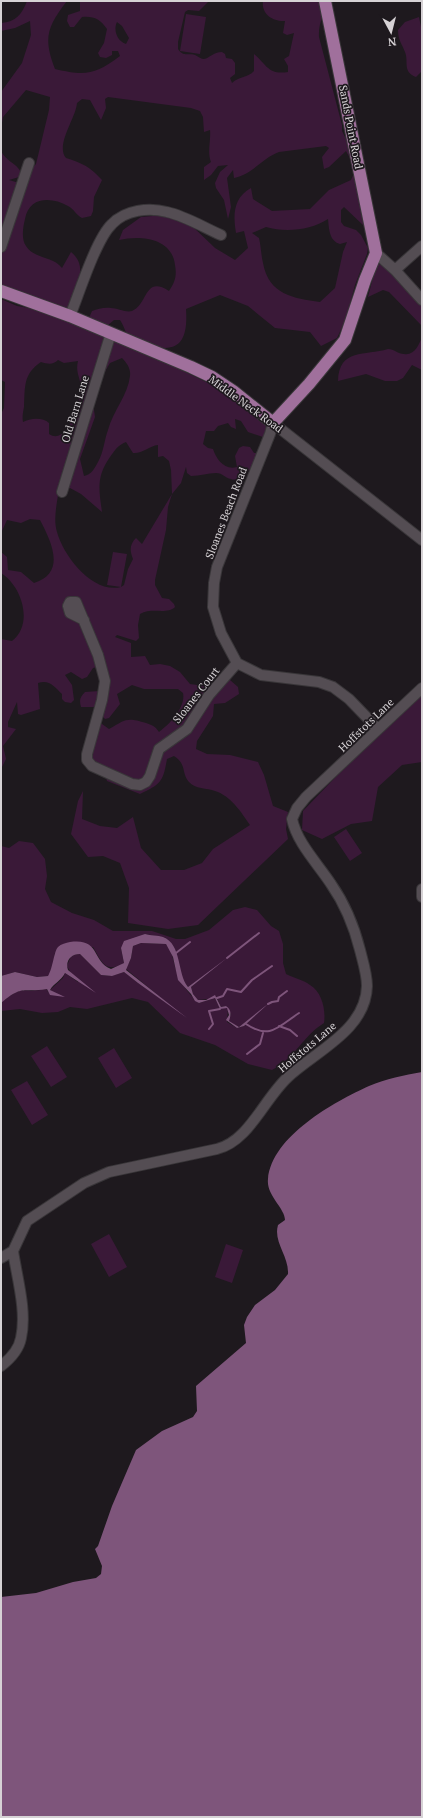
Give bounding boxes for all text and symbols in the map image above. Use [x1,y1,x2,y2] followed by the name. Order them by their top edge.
[371,12,411,52] north arrow
[387,34,397,49] text: N
[336,84,366,170] street label: Sands Point Road
[206,372,286,436] street label: Middle Neck Road
[58,373,92,444] street label: Old Barn Lane
[202,465,250,561] street label: Sloanes Beach Road
[170,664,222,726] street label: Sloanes Court
[335,695,397,755] street label: Hoffstots Lane
[275,1018,339,1075] street label: Hoffstots Lane

